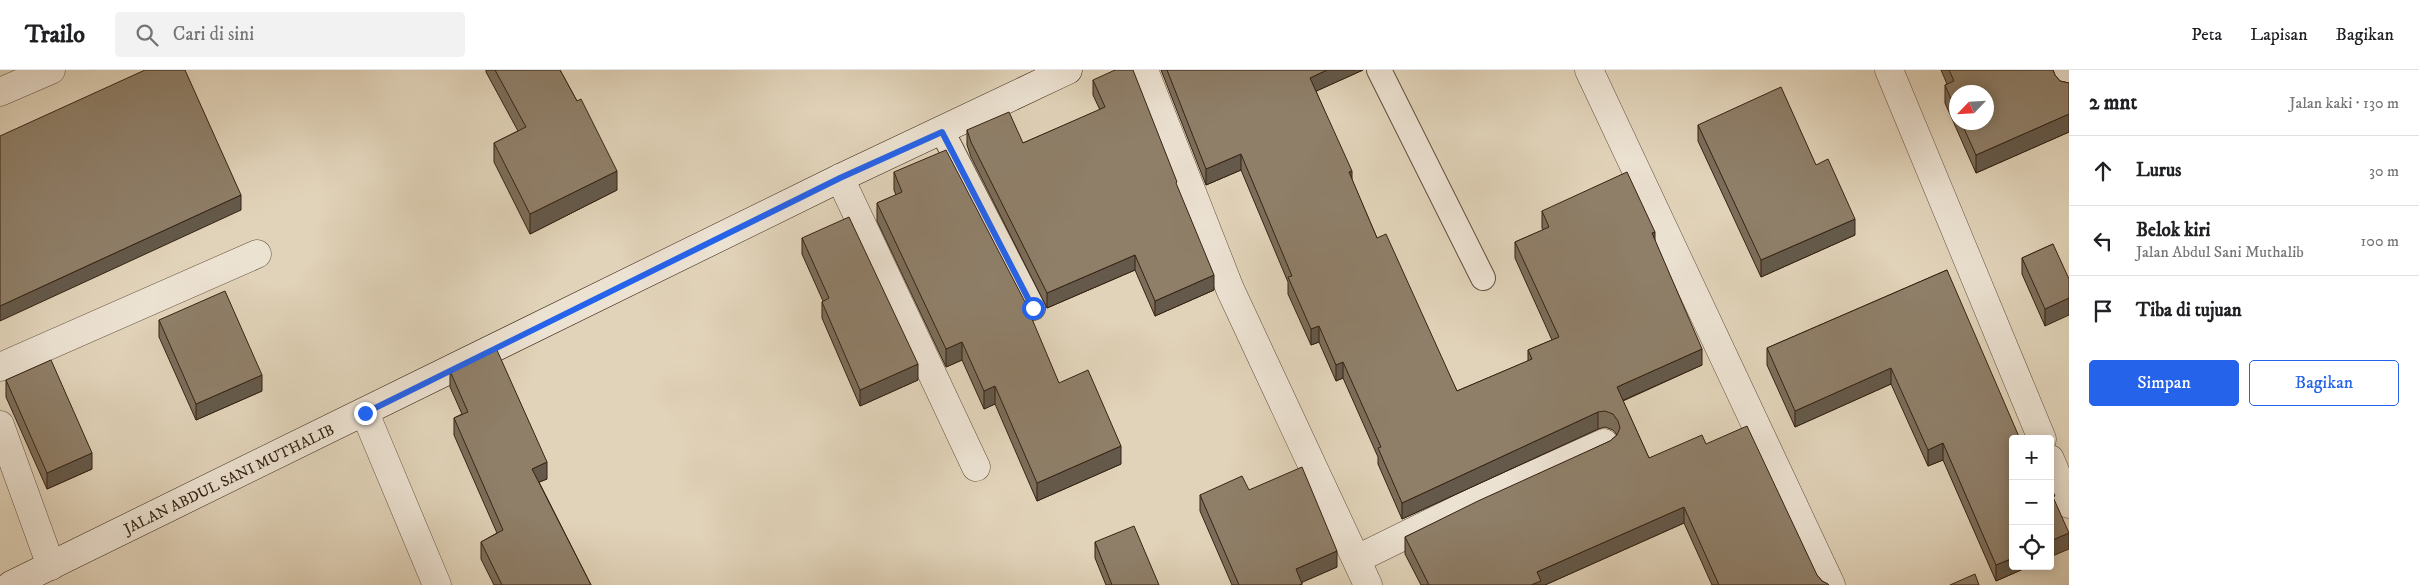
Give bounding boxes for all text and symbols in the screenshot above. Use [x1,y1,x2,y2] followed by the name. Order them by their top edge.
[115,12,465,57] search box
[25,20,85,50] text: Trailo
[133,21,161,49] icon: search
[173,23,254,46] text: Cari di sini
[2191,24,2222,46] text: Peta
[2250,24,2308,46] text: Lapisan
[2336,24,2394,46] text: Bagikan
[1949,85,1994,130] north arrow
[2089,90,2137,116] text: 2 mnt
[2289,93,2399,113] text: Jalan kaki · 130 m
[2089,157,2117,185] icon: ahead
[2136,159,2181,182] text: Lurus
[2369,161,2399,181] text: 30 m
[2136,219,2210,242] text: Belok kiri
[2089,227,2117,255] icon: left
[2361,231,2399,251] text: 100 m
[2136,242,2304,262] text: Jalan Abdul Sani Muthalib
[1022,297,1045,320] route start
[2089,297,2117,325] icon: arrive
[2136,299,2242,322] text: Tiba di tujuan
[2089,360,2239,406] button: Simpan
[2249,360,2399,406] button: Bagikan
[354,402,377,425] route end
[119,420,337,540] street label: JALAN ABDUL SANI MUTHALIB
[2009,435,2054,570] map controls
[2009,435,2054,480] button: +
[2009,480,2054,525] button: −
[2009,525,2054,570] button: locate

